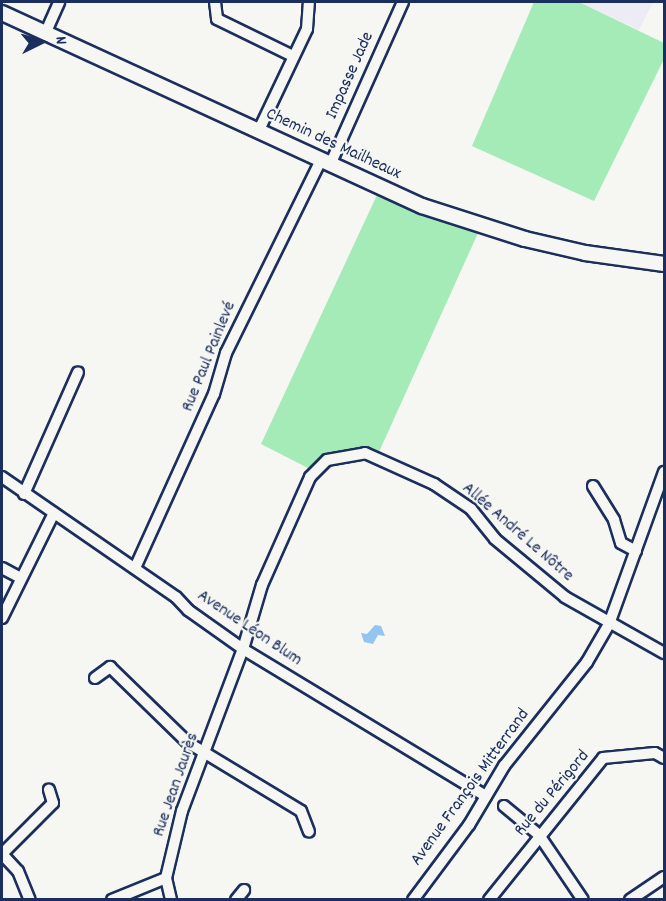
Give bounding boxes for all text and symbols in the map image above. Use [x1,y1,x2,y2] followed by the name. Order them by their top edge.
[12,12,72,72] north arrow
[322,29,380,123] street label: Impasse Jade
[49,35,72,45] text: N
[262,104,404,186] street label: Chemin des Mailheaux
[178,299,242,415] street label: Rue Paul Painlevé
[457,479,577,587] street label: Allée André Le Nôtre
[192,586,306,672] street label: Avenue Léon Blum
[407,705,535,871] street label: Avenue François Mitterrand
[149,730,205,840] street label: Rue Jean Jaurès
[511,747,595,841] street label: Rue du Périgord

